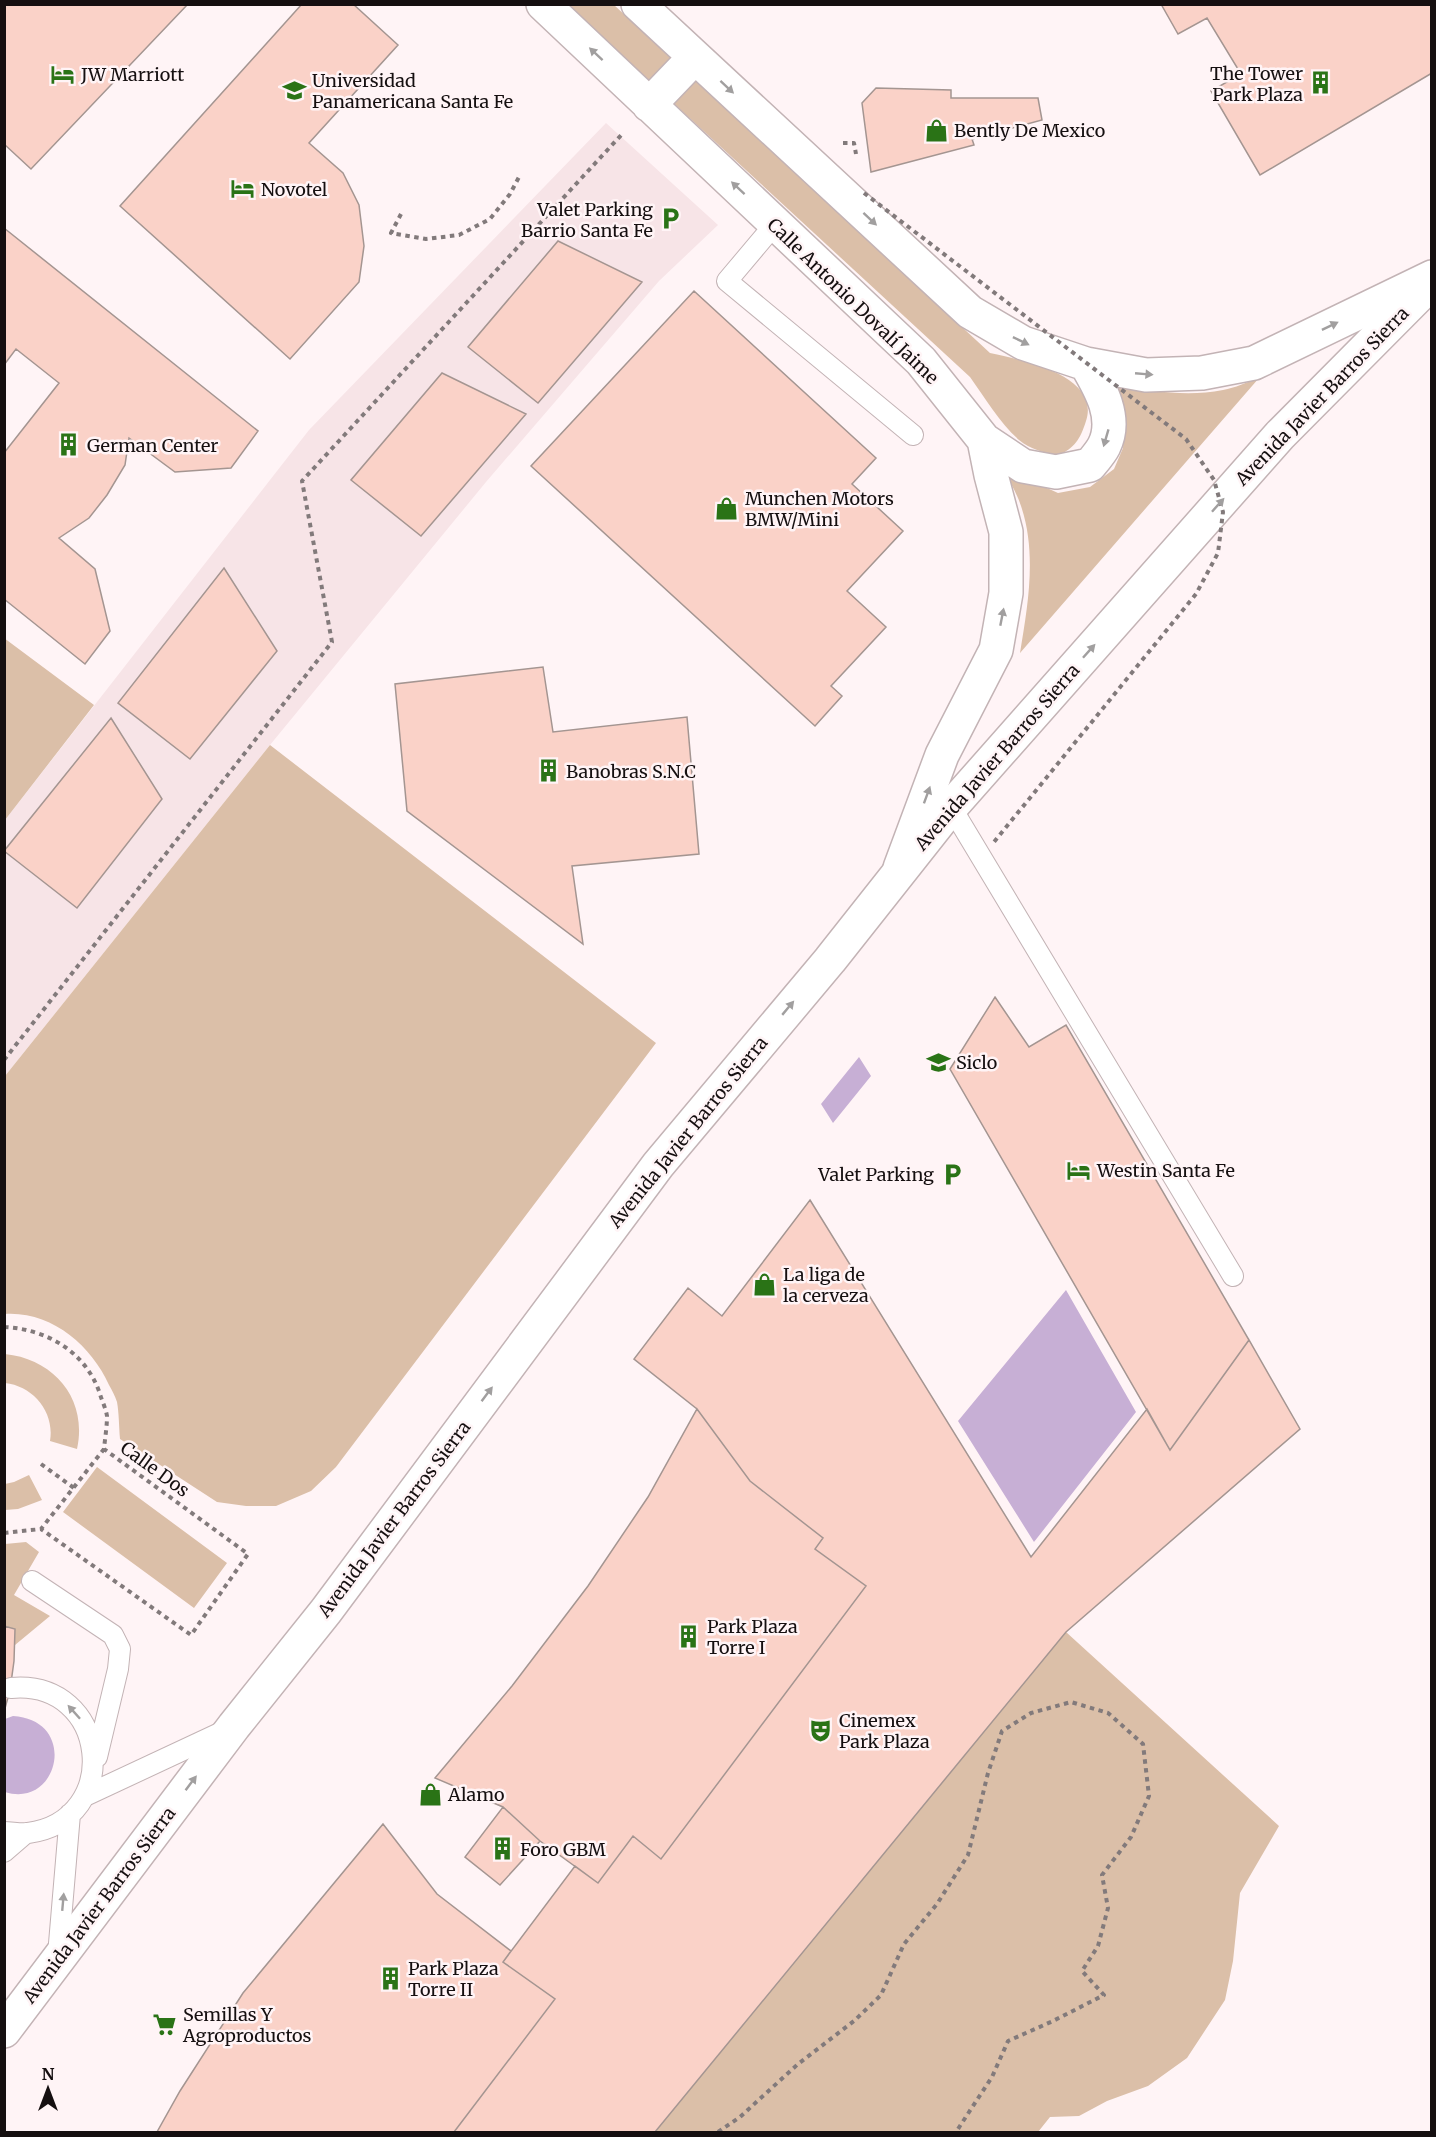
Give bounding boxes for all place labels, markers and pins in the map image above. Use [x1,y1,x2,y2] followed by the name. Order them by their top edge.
[50,61,76,87] hotel icon: JW Marriott
[1210,62,1303,106] place label: The Tower Park Plaza
[80,63,184,86] place label: JW Marriott
[312,69,513,113] place label: Universidad Panamericana Santa Fe
[1308,70,1334,96] building icon: The Tower Park Plaza
[281,77,307,103] school or university icon: Universidad Panamericana Santa Fe
[923,117,949,143] shop icon: Bently De Mexico
[954,119,1105,142] place label: Bently De Mexico
[230,176,256,202] hotel icon: Novotel
[261,178,328,201] place label: Novotel
[521,198,653,242] place label: Valet Parking Barrio Santa Fe
[658,206,684,232] parking icon: Valet Parking Barrio Santa Fe
[56,432,82,458] building icon: German Center
[87,434,218,457] place label: German Center
[745,487,894,531] place label: Munchen Motors BMW/Mini
[714,495,740,521] shop icon: Munchen Motors BMW/Mini
[535,758,561,784] building icon: Banobras S.N.C
[566,760,696,783] place label: Banobras S.N.C
[925,1049,951,1075] school or university icon: Siclo
[956,1051,997,1074] place label: Siclo
[1066,1157,1092,1183] hotel icon: Westin Santa Fe
[1096,1159,1235,1182] place label: Westin Santa Fe
[939,1161,965,1187] parking icon: Valet Parking
[817,1163,934,1186] place label: Valet Parking
[783,1263,869,1307] place label: La liga de la cerveza
[752,1271,778,1297] shop icon: La liga de la cerveza
[707,1615,798,1659] place label: Park Plaza Torre I
[676,1623,702,1649] building icon: Park Plaza Torre I
[839,1709,930,1753] place label: Cinemex Park Plaza
[808,1717,834,1743] theatre icon: Cinemex Park Plaza
[417,1781,443,1807] shop icon: Alamo
[447,1783,504,1806] place label: Alamo
[489,1836,515,1862] building icon: Foro GBM
[520,1838,606,1861] place label: Foro GBM
[408,1957,499,2001] place label: Park Plaza Torre II
[377,1965,403,1991] building icon: Park Plaza Torre II
[182,2003,312,2047] place label: Semillas Y Agroproductos
[152,2011,178,2037] supermarket icon: Semillas Y Agroproductos

